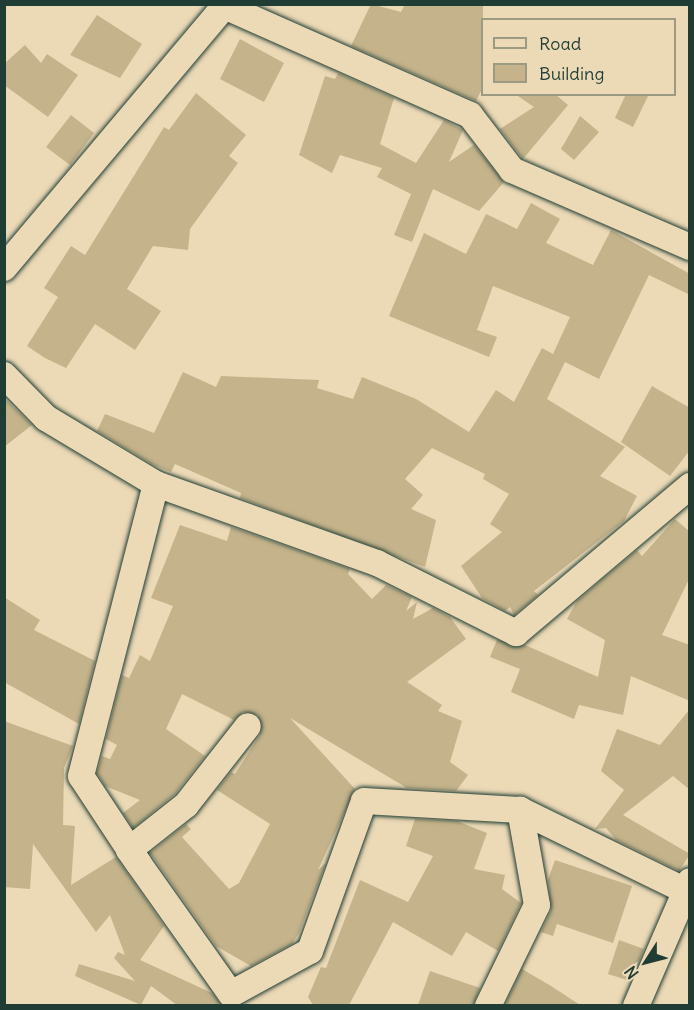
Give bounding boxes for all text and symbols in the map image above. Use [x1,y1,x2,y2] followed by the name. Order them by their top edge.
[481,18,676,96] legend
[539,32,581,55] text: Road
[539,62,604,85] text: Building
[616,932,676,992] north arrow
[620,962,643,983] text: N

